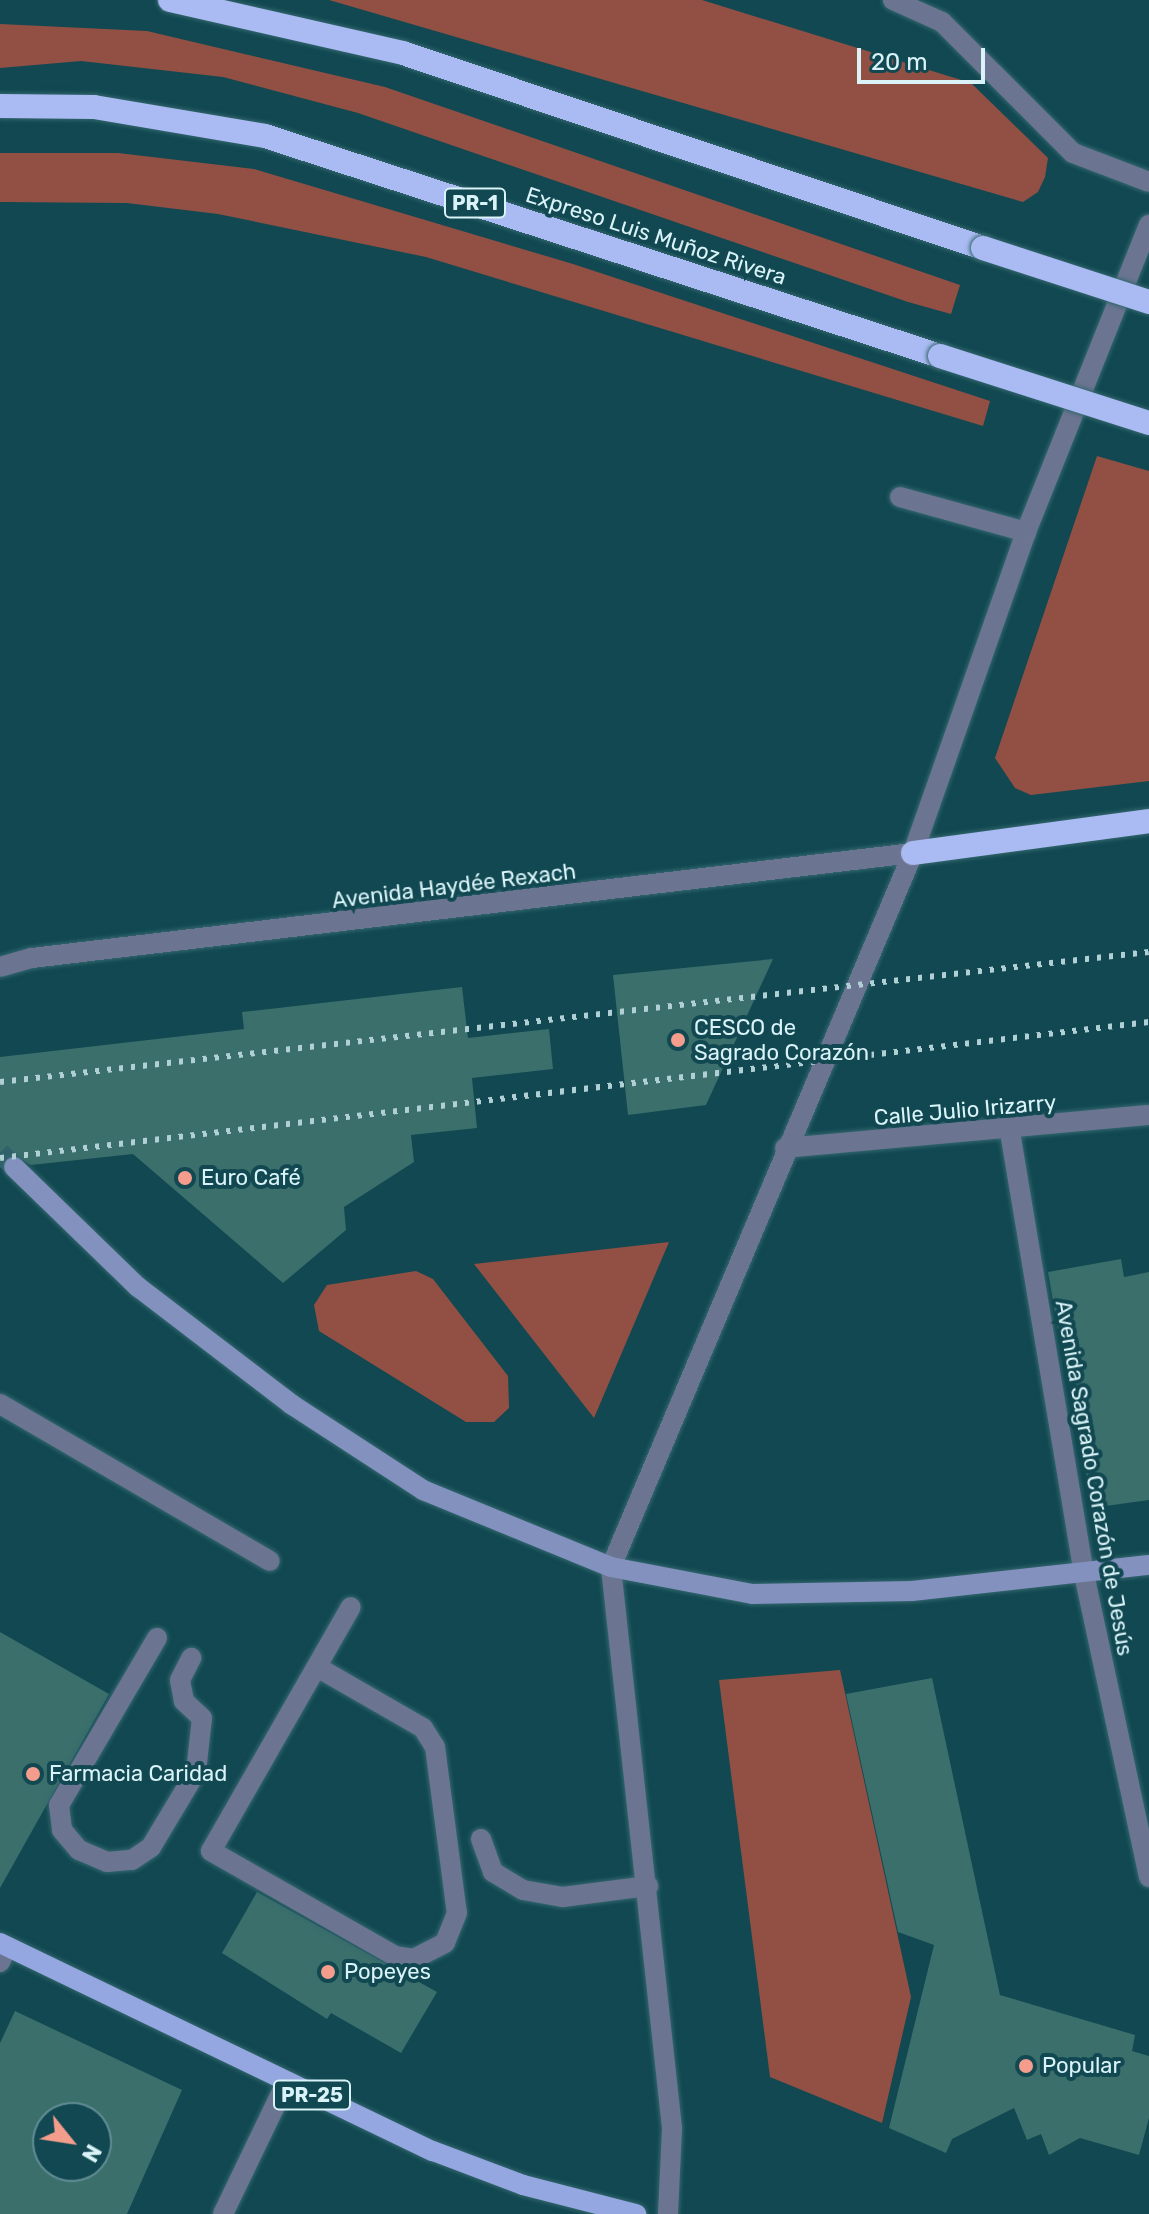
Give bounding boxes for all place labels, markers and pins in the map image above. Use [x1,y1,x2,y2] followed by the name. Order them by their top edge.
[694,1014,869,1066] place label: CESCO de Sagrado Corazón
[669,1031,687,1049] marker: CESCO de Sagrado Corazón
[201,1165,301,1191] place label: Euro Café
[176,1169,194,1187] marker: Euro Café
[49,1761,227,1787] place label: Farmacia Caridad
[24,1765,42,1783] marker: Farmacia Caridad
[344,1959,431,1985] place label: Popeyes
[319,1963,337,1981] marker: Popeyes
[1042,2053,1121,2079] place label: Popular
[1017,2057,1035,2075] marker: Popular

